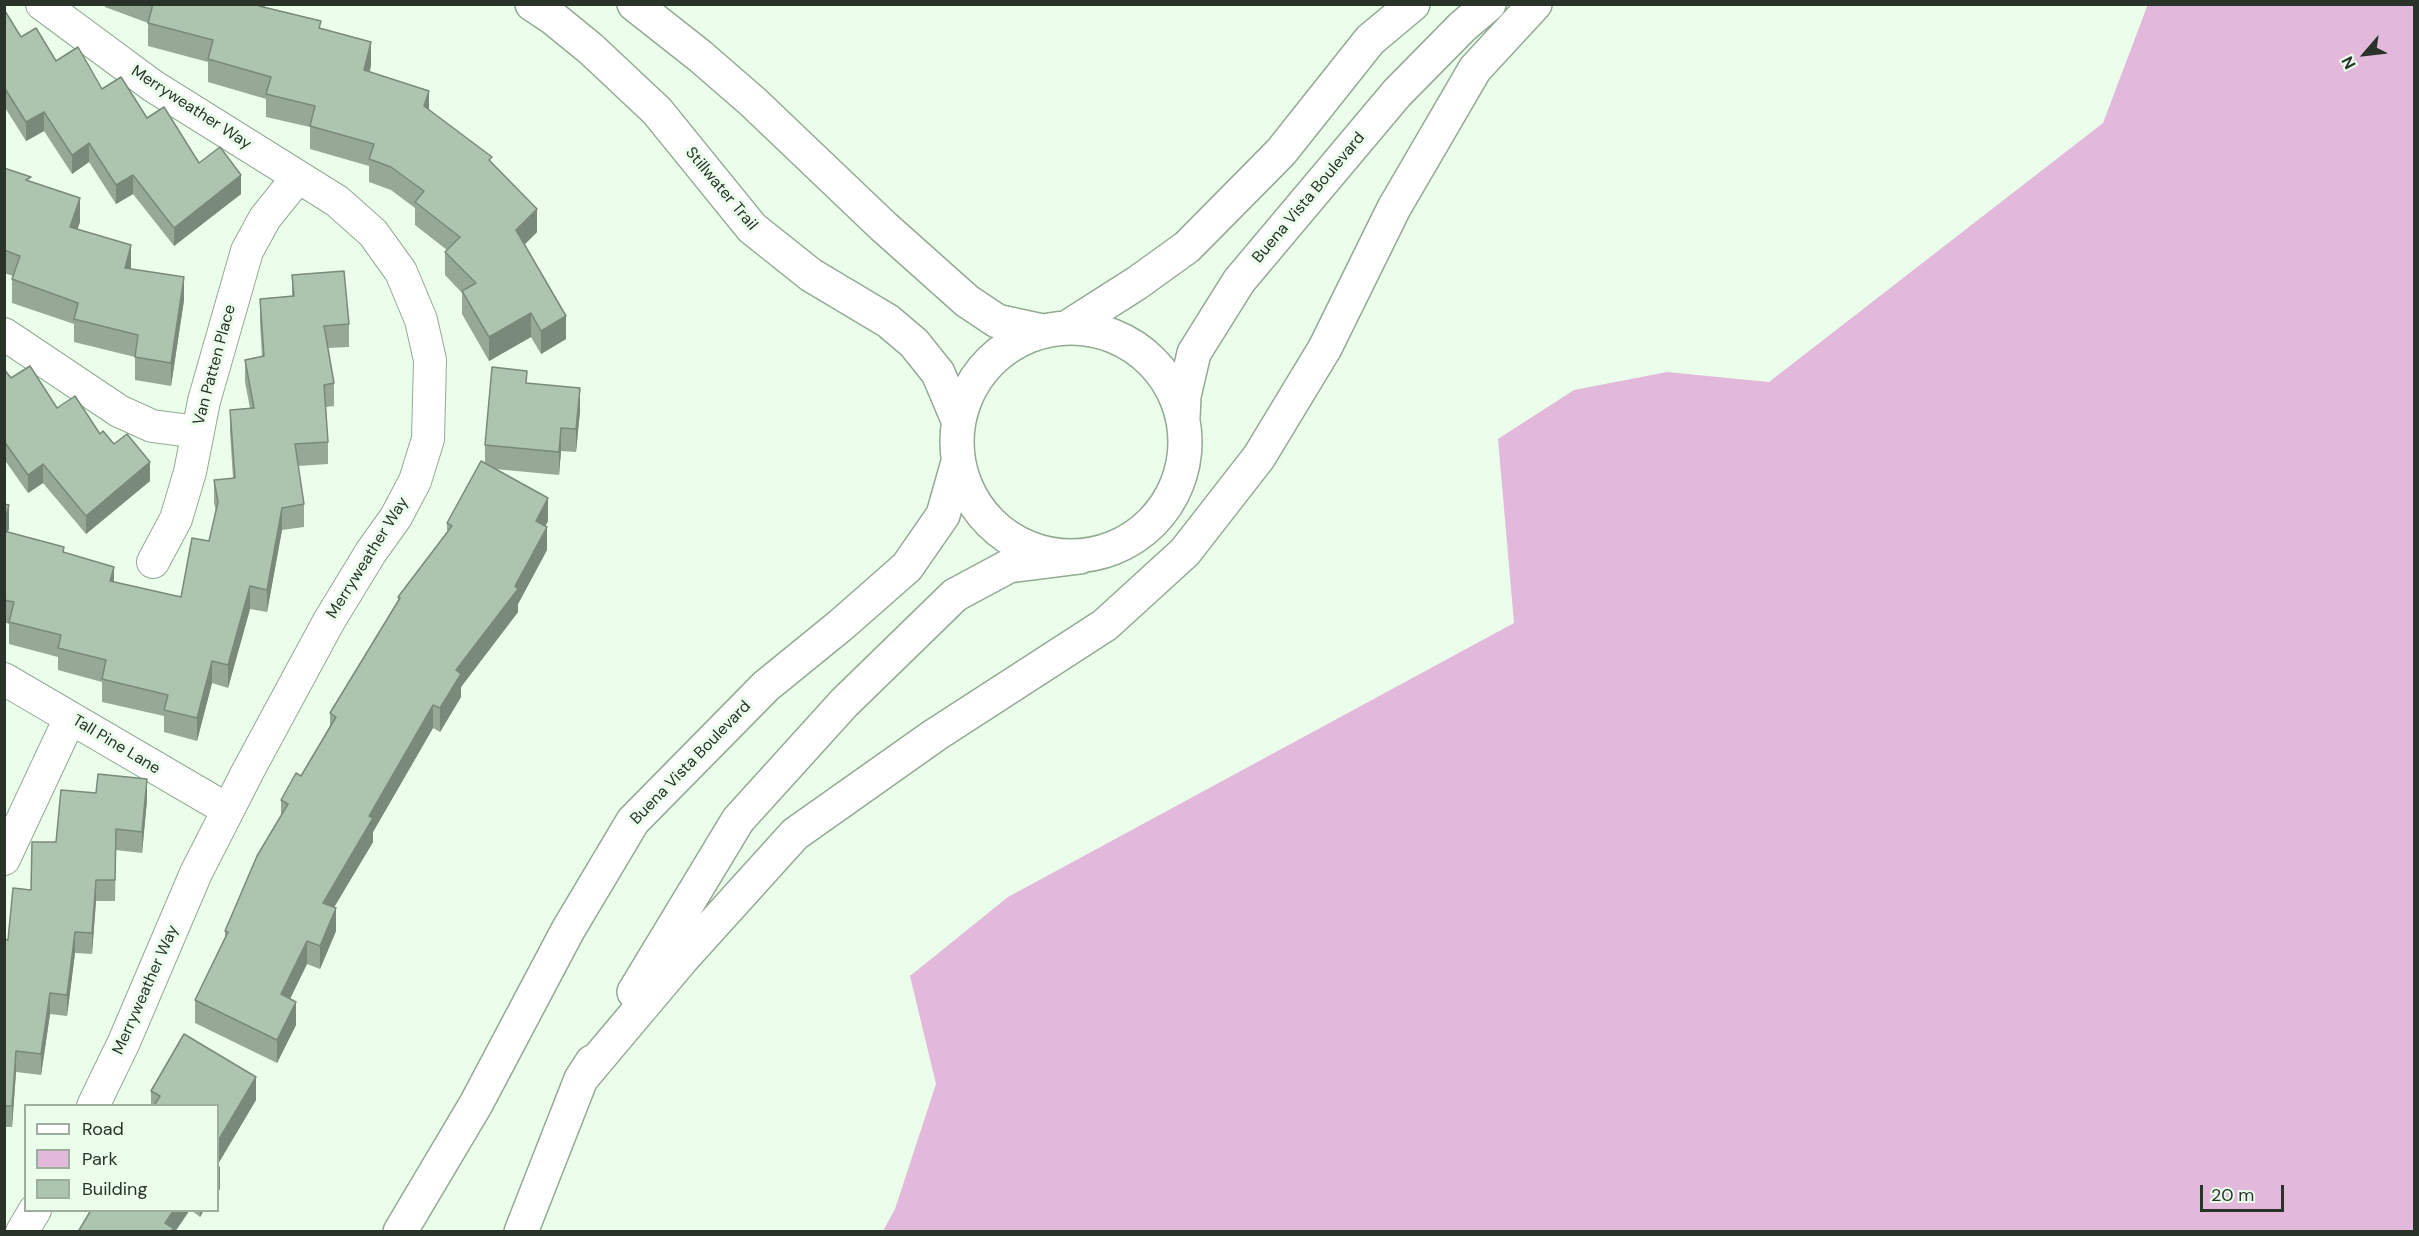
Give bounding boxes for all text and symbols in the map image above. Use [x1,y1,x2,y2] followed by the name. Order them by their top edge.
[2335,24,2395,84] north arrow
[2337,53,2361,73] text: N
[127,62,255,154] street label: Merryweather Way
[1249,129,1369,267] street label: Buena Vista Boulevard
[681,144,761,234] street label: Stillwater Trail
[190,303,240,427] street label: Van Patten Place
[323,494,413,622] street label: Merryweather Way
[627,697,755,829] street label: Buena Vista Boulevard
[69,711,163,779] street label: Tall Pine Lane
[109,922,183,1058] street label: Merryweather Way
[24,1104,219,1212] legend
[82,1117,124,1141] text: Road
[82,1147,118,1171] text: Park
[2203,1173,2287,1211] scale bar
[82,1177,147,1201] text: Building
[2211,1183,2254,1207] text: 20 m

